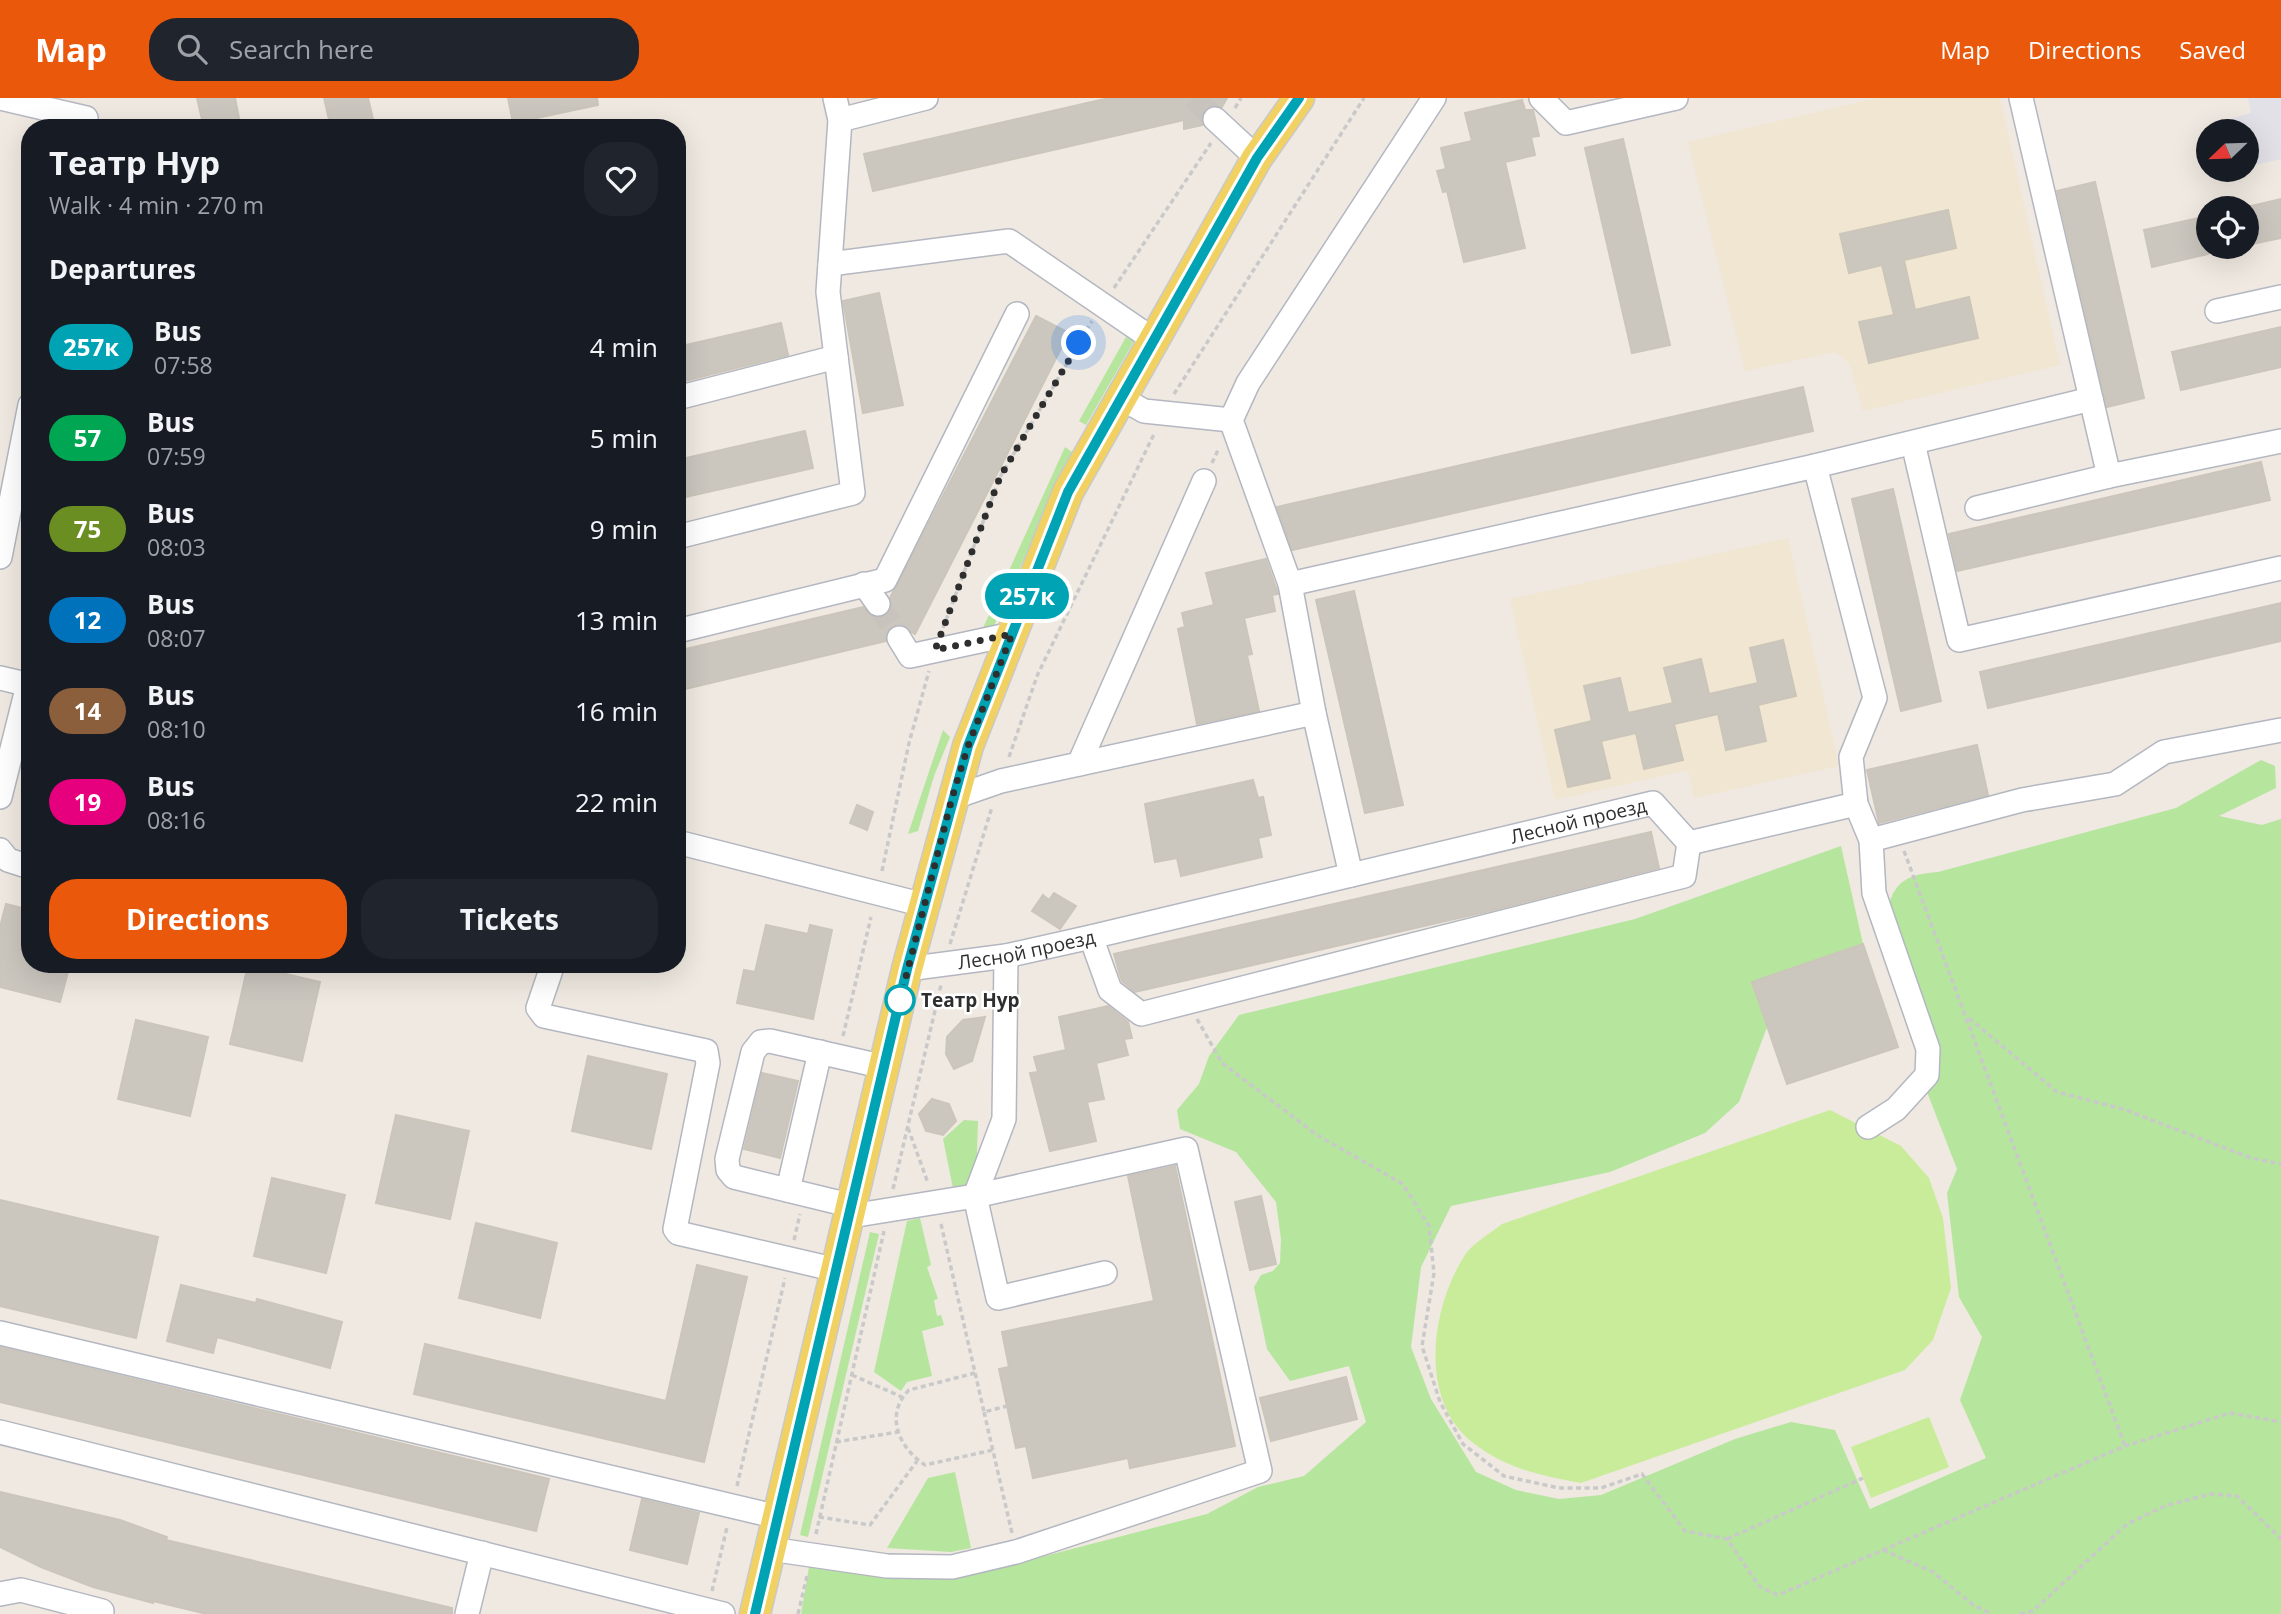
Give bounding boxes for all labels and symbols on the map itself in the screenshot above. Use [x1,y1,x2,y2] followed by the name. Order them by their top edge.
[2196,119,2259,182] north arrow
[1061,325,1096,360] your location
[978,573,1076,619] line badge: 257к
[1508,792,1649,850] street label: Лесной проезд
[956,923,1098,975] street label: Лесной проезд
[885,985,915,1015] marker: Театр Нур
[921,987,1020,1013] place label: Театр Нур

